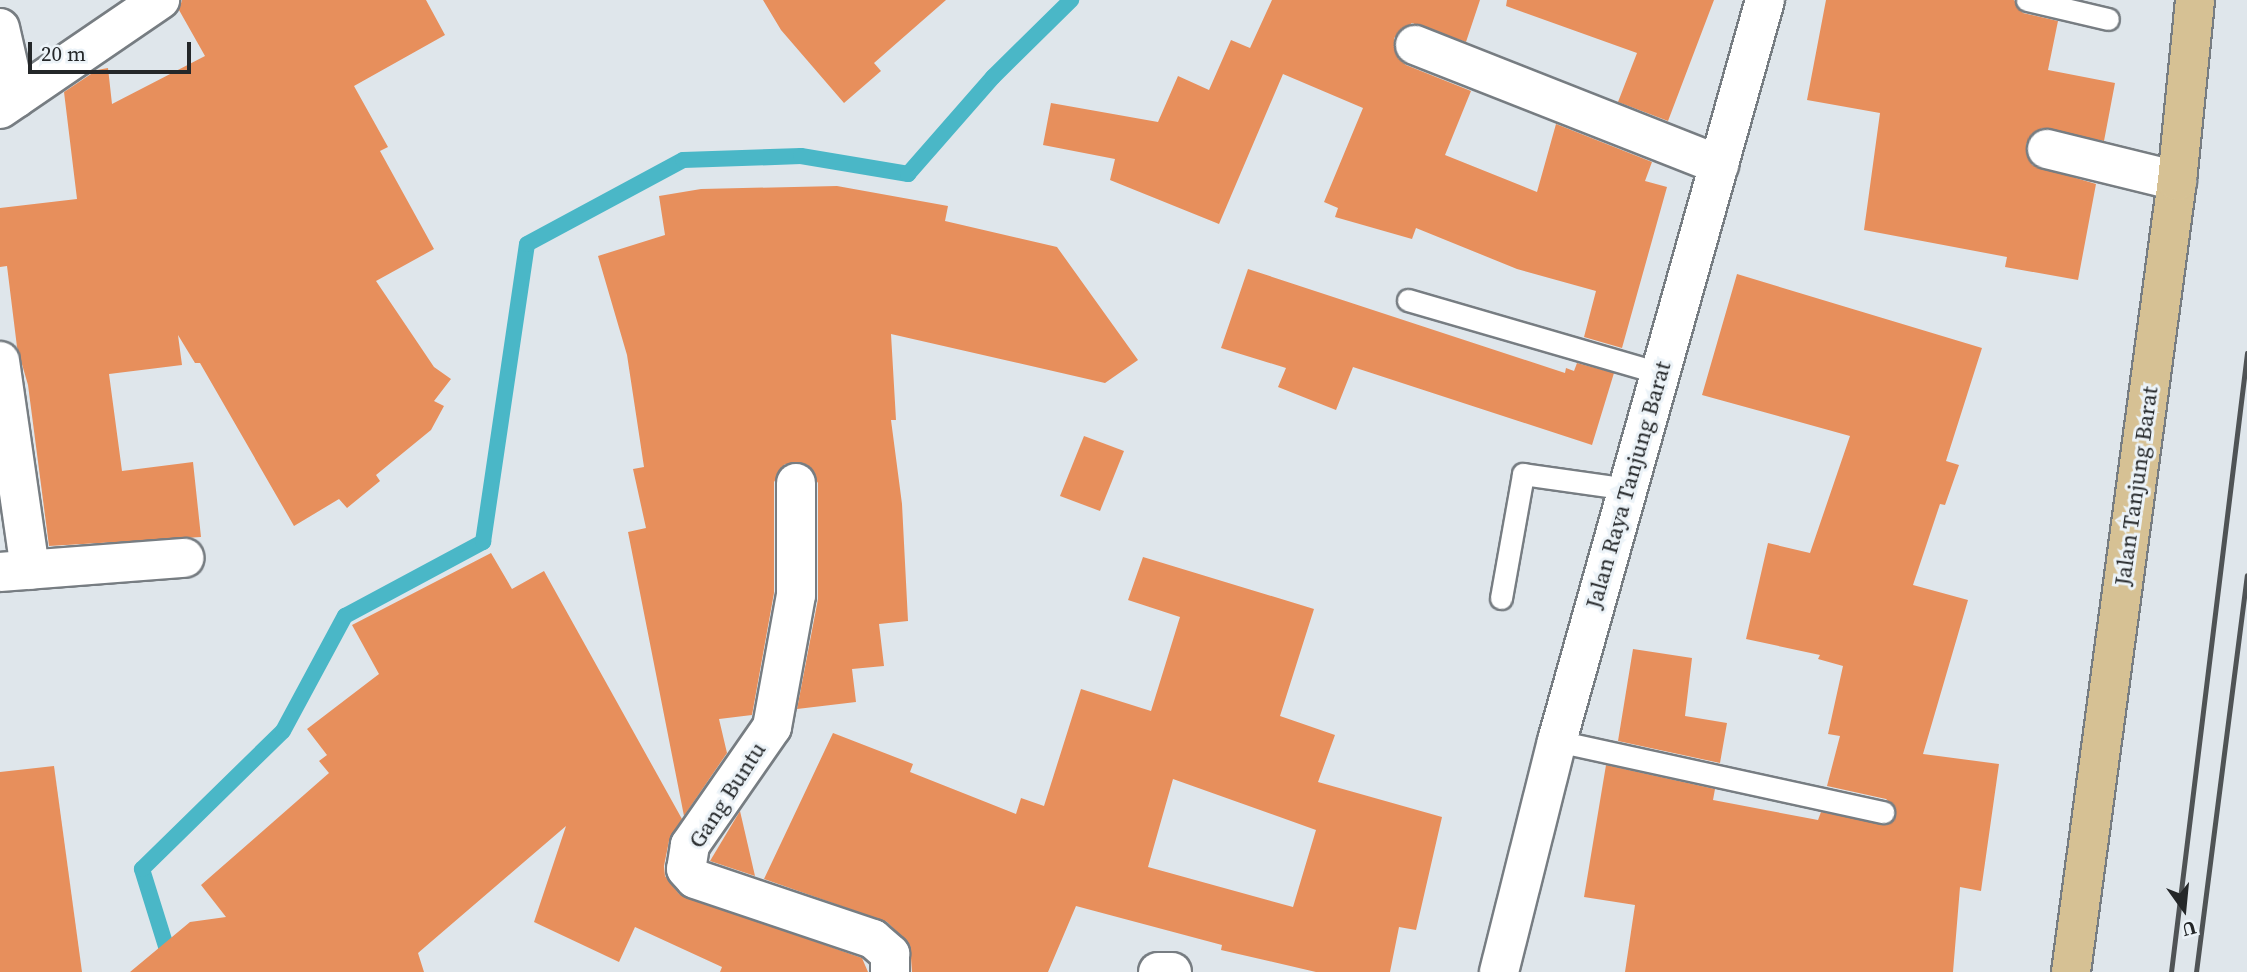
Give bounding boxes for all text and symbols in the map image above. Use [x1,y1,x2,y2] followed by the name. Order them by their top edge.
[32,28,194,72] scale bar
[41,39,86,68] text: 20 m
[1579,358,1677,612] street label: Jalan Raya Tanjung Barat
[2108,384,2164,588] street label: Jalan Tanjung Barat
[683,737,771,853] street label: Gang Buntu
[2149,874,2219,944] north arrow
[2179,915,2200,944] text: U

